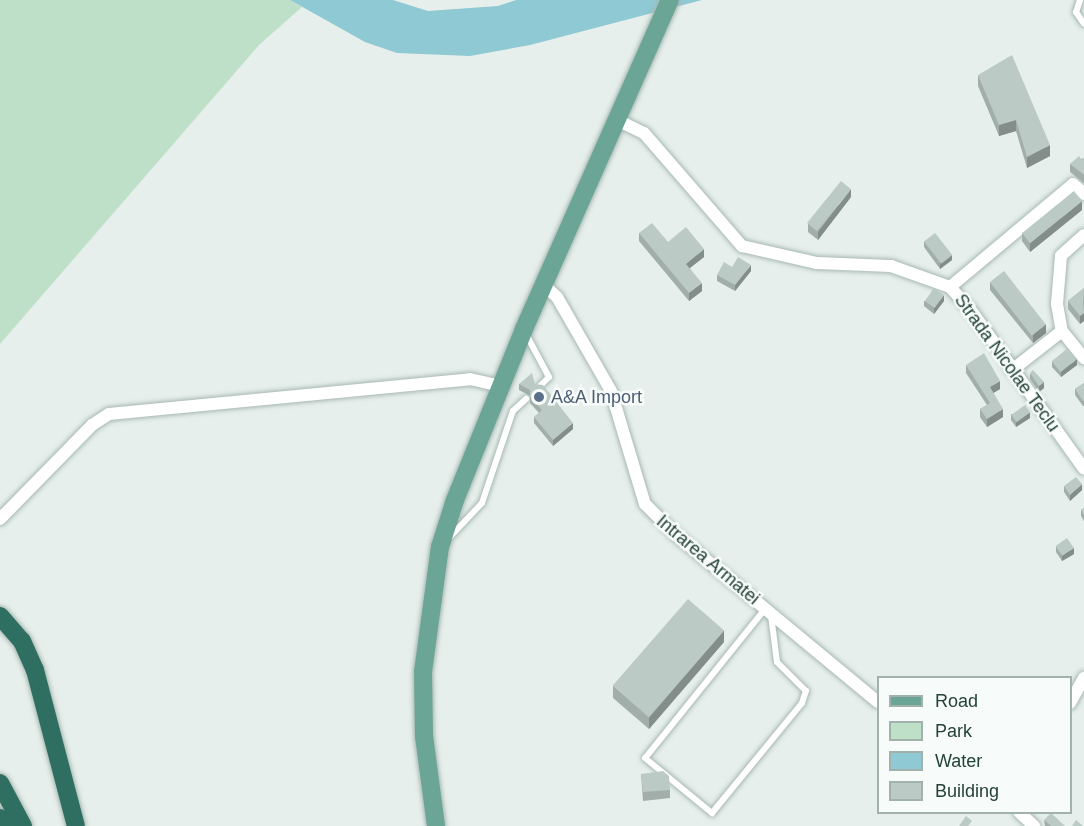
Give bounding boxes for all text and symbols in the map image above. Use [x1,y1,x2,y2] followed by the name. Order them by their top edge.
[950,290,1064,436] street label: Strada Nicolae Teclu
[551,386,643,408] place label: A&A Import
[532,390,546,404] marker: A&A Import
[652,510,764,610] street label: Intrarea Armatei
[877,676,1072,814] legend
[935,691,978,711] text: Road
[935,721,972,741] text: Park
[935,751,982,771] text: Water
[935,781,999,801] text: Building

